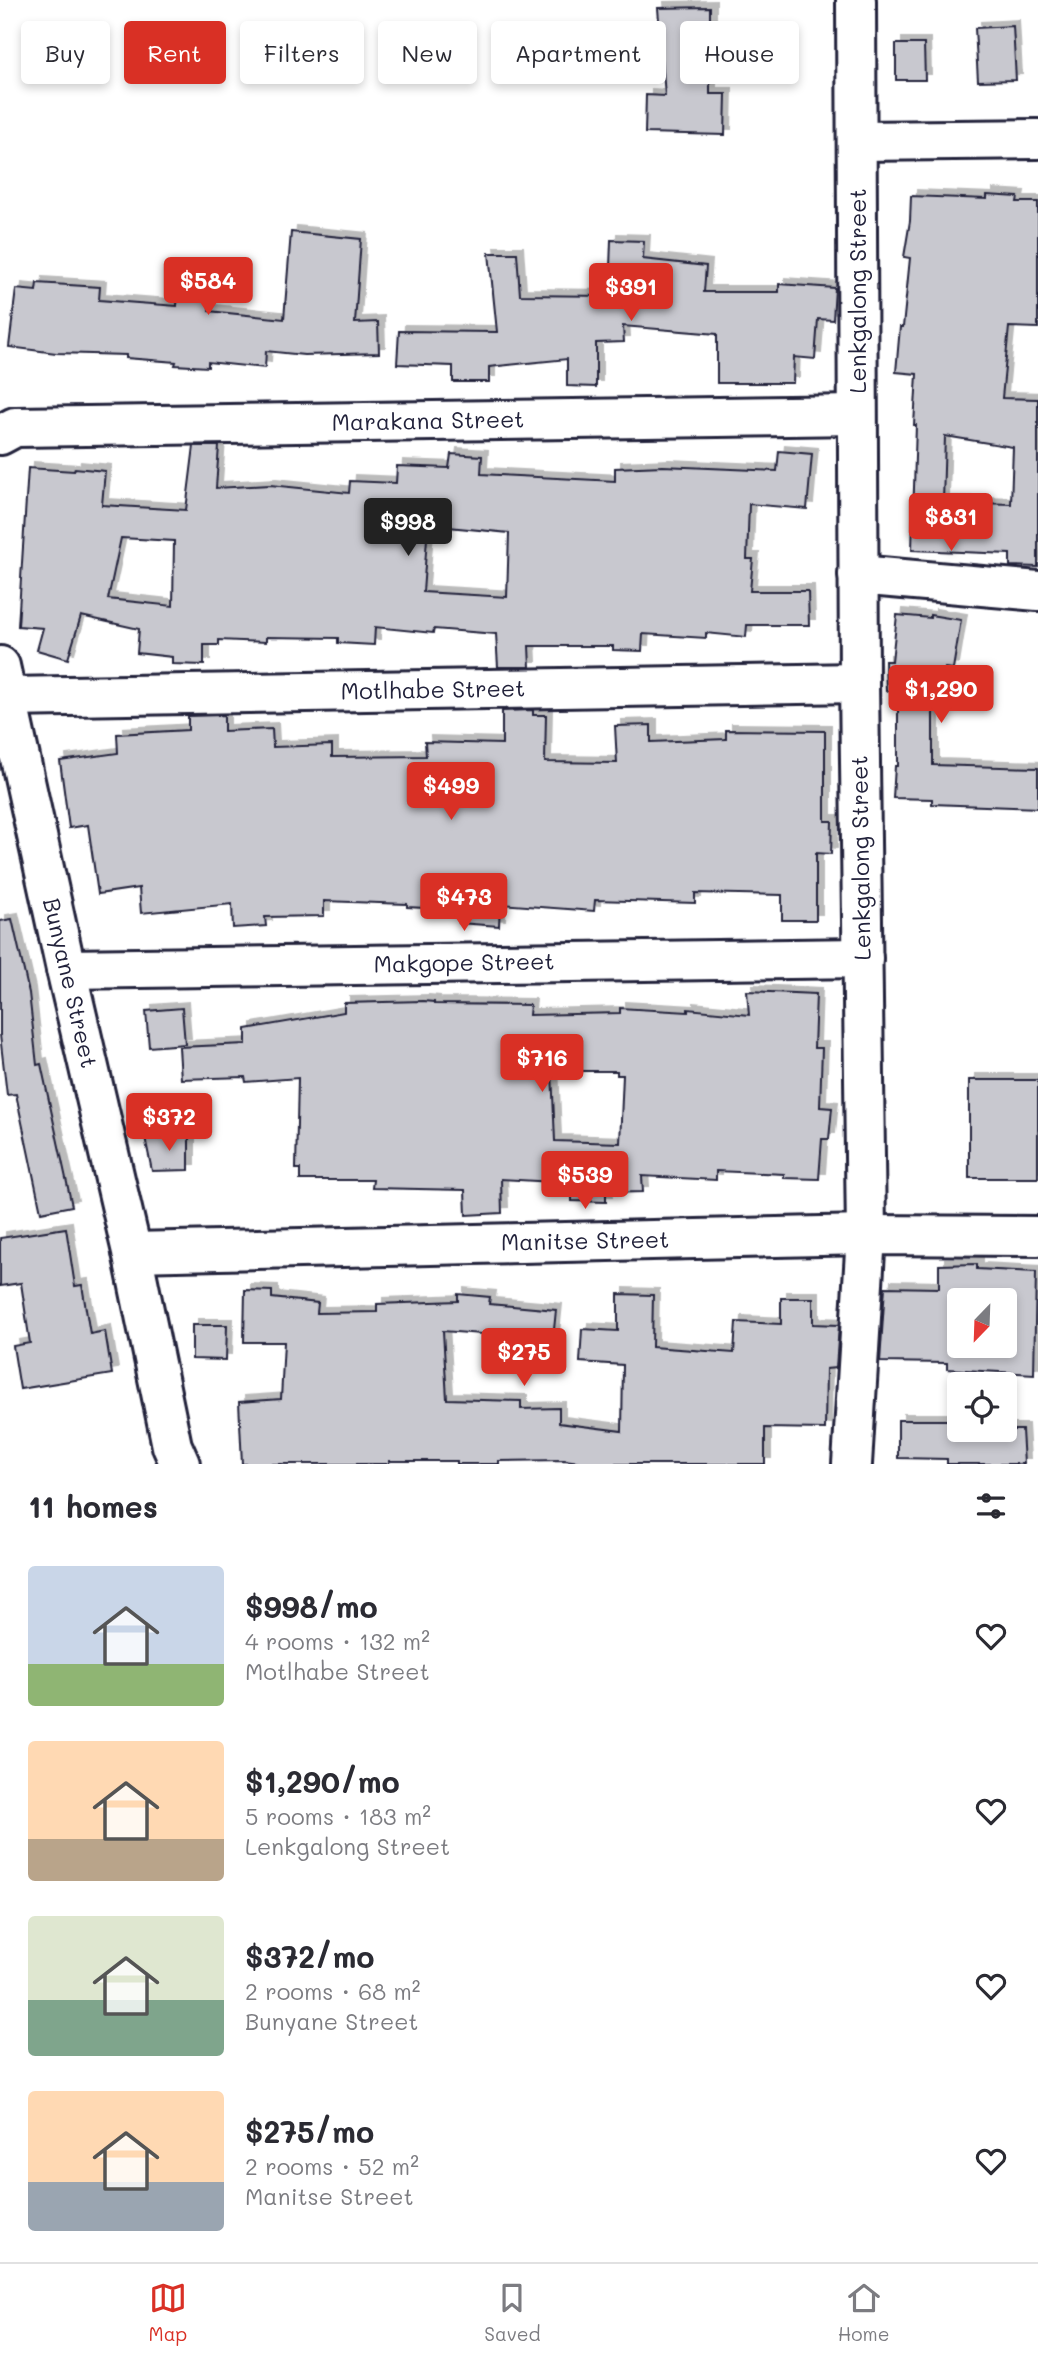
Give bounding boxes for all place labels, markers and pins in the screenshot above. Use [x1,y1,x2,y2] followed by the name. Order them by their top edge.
[167,258,249,317] pin: $584
[590,264,672,323] pin: $391
[910,494,992,553] pin: $831
[367,498,449,558] pin: $998
[884,666,998,725] pin: $1,290
[410,762,492,822] pin: $499
[423,874,505,933] pin: $473
[501,1034,583,1094] pin: $716
[128,1094,210,1153] pin: $372
[544,1152,626,1211] pin: $539
[483,1328,565,1388] pin: $275

